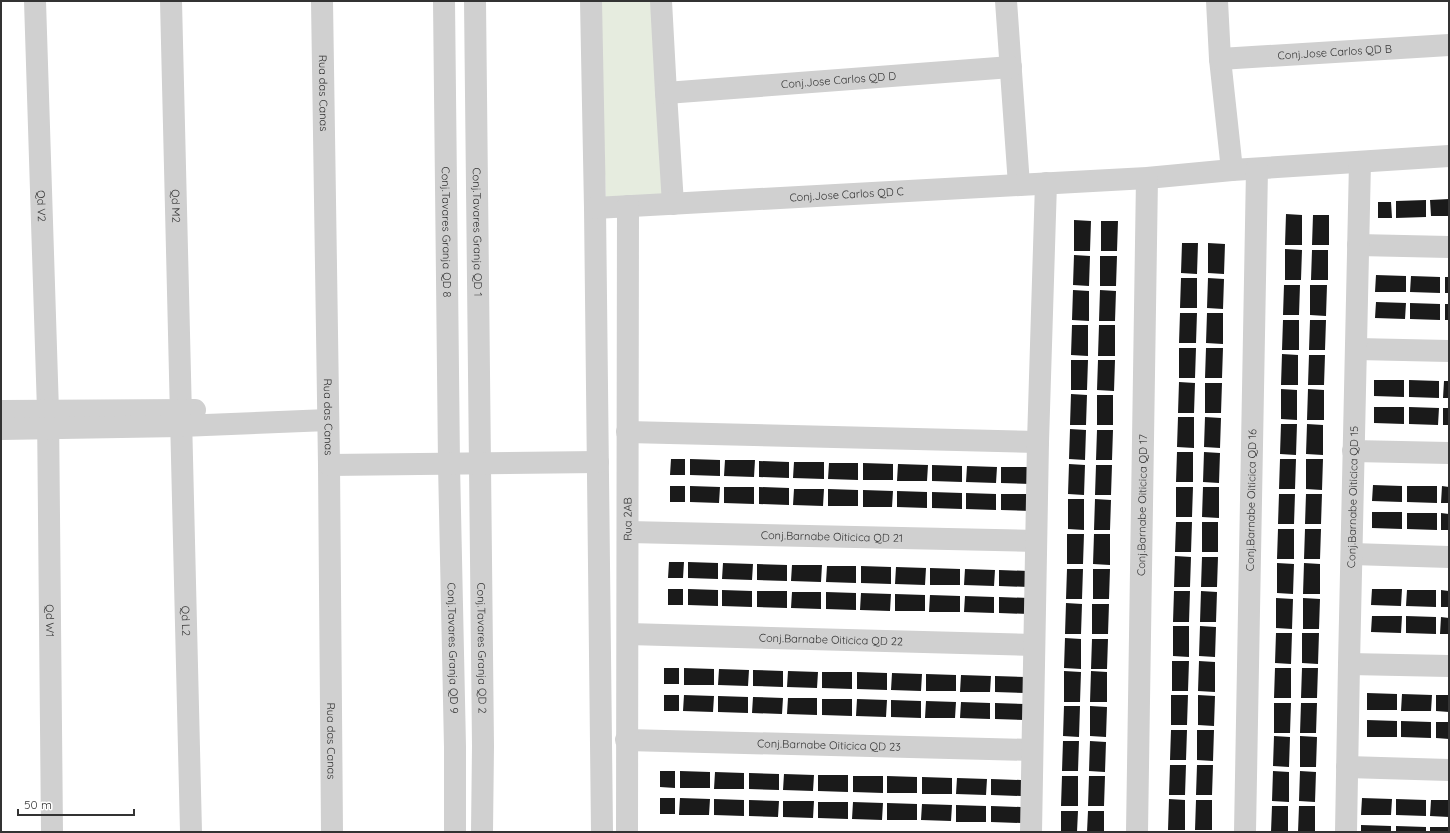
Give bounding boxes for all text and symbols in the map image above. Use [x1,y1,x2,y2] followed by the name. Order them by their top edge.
[1277,42,1392,62] street label: Conj.Jose Carlos QD B
[316,54,331,131] street label: Rua das Canas
[780,69,897,91] street label: Conj.Jose Carlos QD D
[439,166,454,298] street label: Conj.Tavares Granja QD 8
[470,167,485,297] street label: Conj.Tavares Granja QD 1
[789,184,904,204] street label: Conj.Jose Carlos QD C
[169,189,183,223] street label: Qd M2
[34,190,49,222] street label: Qd V2
[321,378,336,455] street label: Rua das Canas
[1344,426,1361,568] street label: Conj.Barnabe Oiticica QD 15
[1243,429,1259,571] street label: Conj.Barnabe Oiticica QD 16
[1134,434,1150,576] street label: Conj.Barnabe Oiticica QD 17
[620,497,635,541] street label: Rua 2AB
[761,528,903,545] street label: Conj.Barnabe Oiticica QD 21
[445,582,461,714] street label: Conj.Tavares Granja QD 9
[474,582,490,714] street label: Conj.Tavares Granja QD 2
[43,604,57,637] street label: Qd W1
[179,606,193,636] street label: Qd L2
[759,631,903,648] street label: Conj.Barnabe Oiticica QD 22
[324,702,339,779] street label: Rua das Canas
[757,736,901,754] street label: Conj.Barnabe Oiticica QD 23
[18,791,134,817] scale bar
[24,797,52,812] text: 50 m

